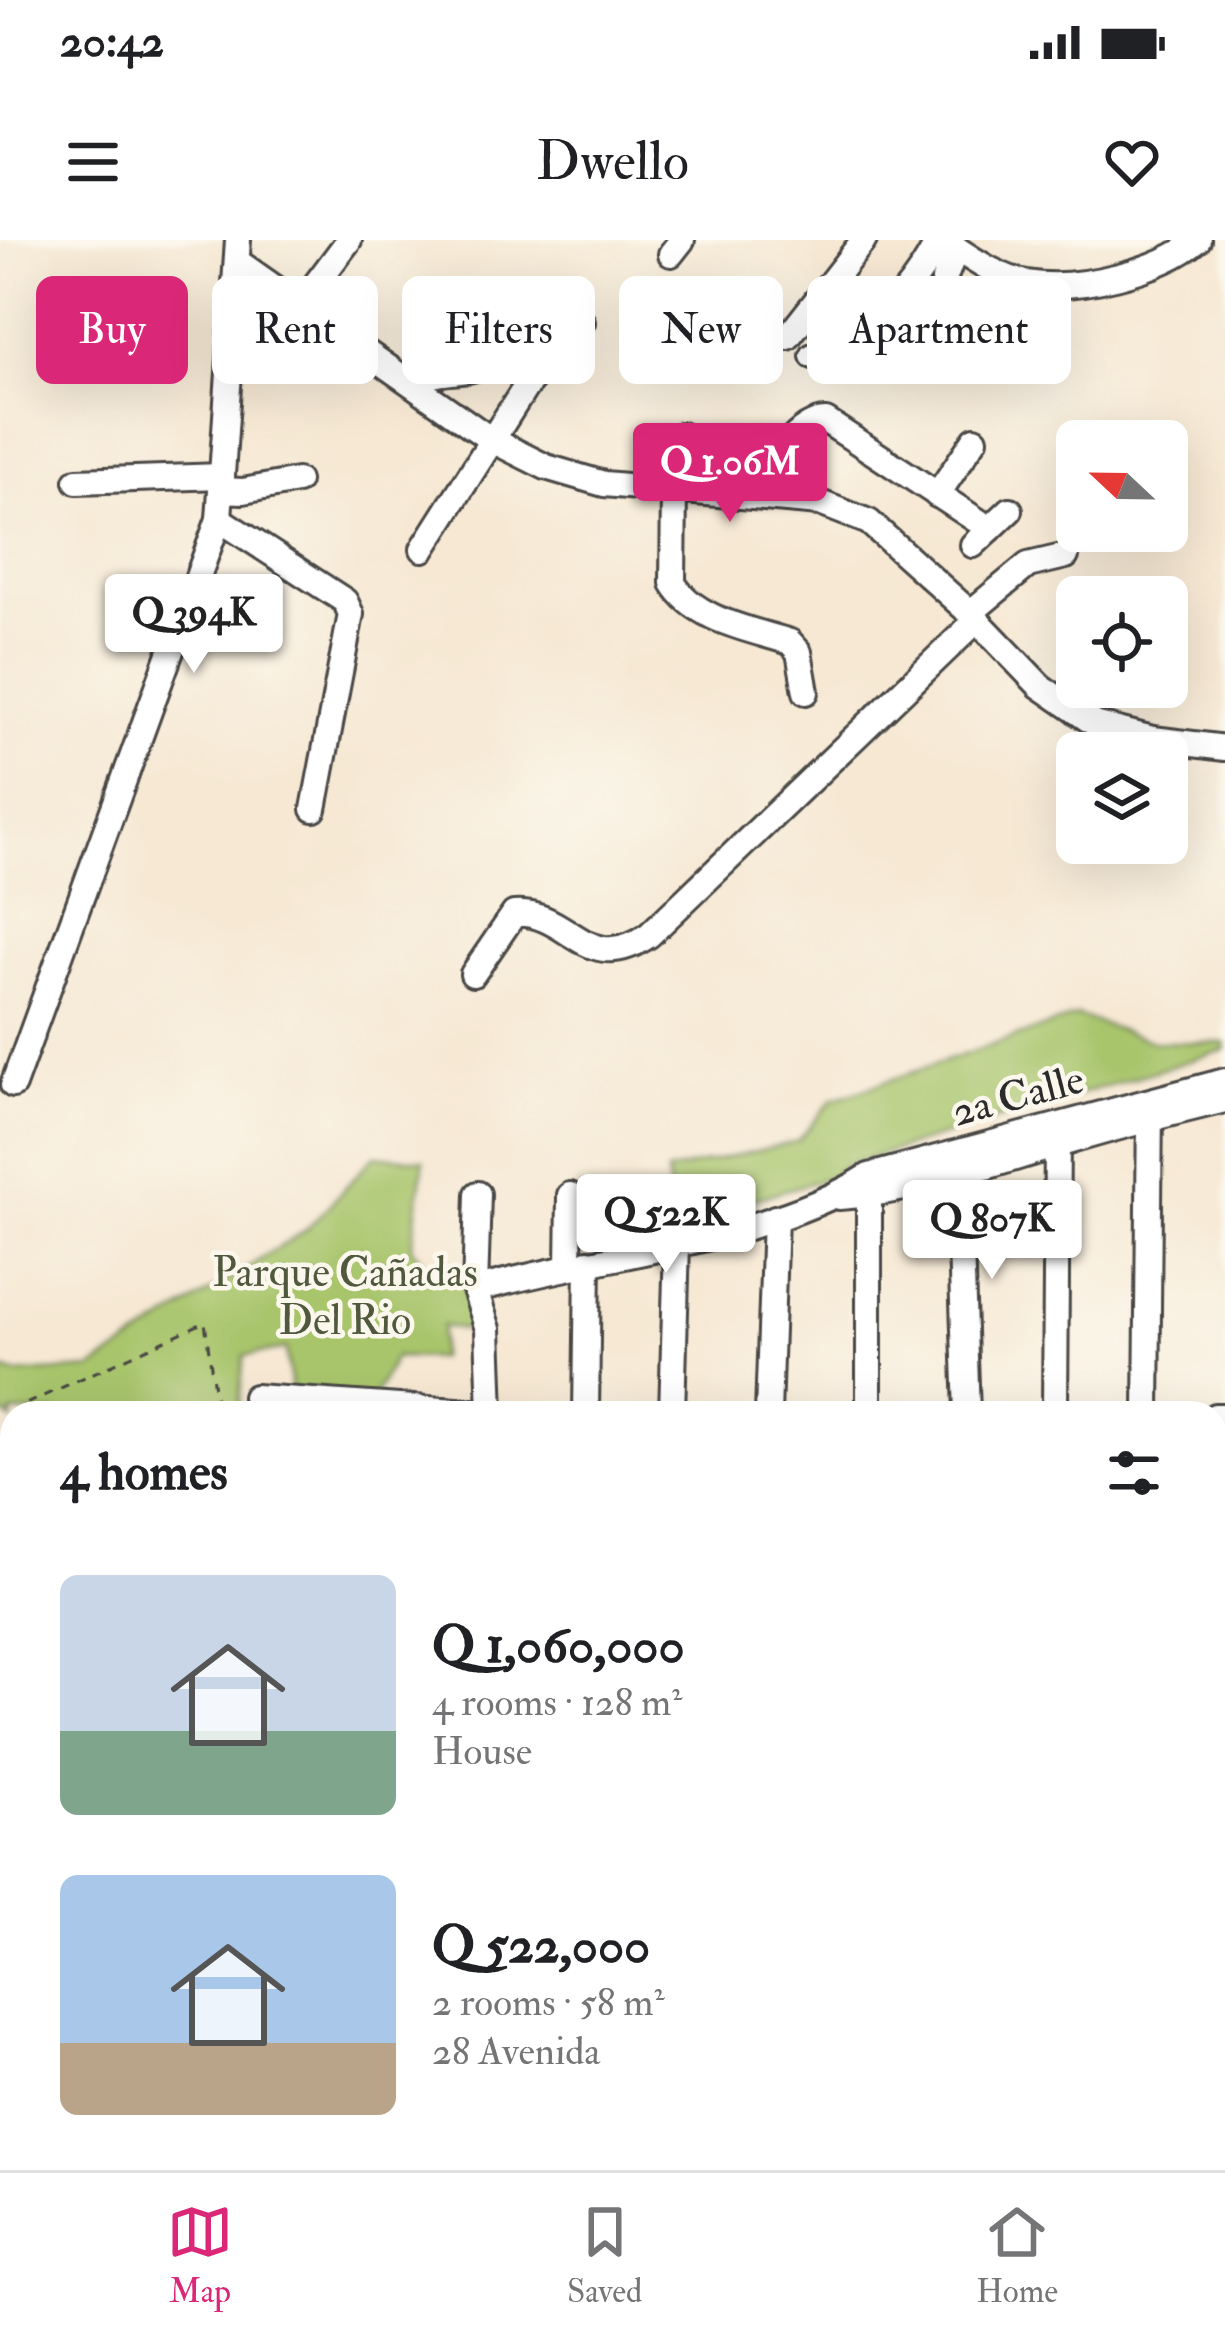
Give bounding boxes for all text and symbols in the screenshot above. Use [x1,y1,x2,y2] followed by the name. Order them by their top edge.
[60,14,164,70] text: 20:42
[536,128,689,196] text: Dwello
[60,129,126,195] icon: menu
[1099,129,1165,195] icon: heart
[36,276,188,384] chip: Buy
[212,276,378,384] chip: Rent
[402,276,595,384] chip: Filters
[619,276,783,384] chip: New
[807,276,1071,384] chip: Apartment
[1056,420,1188,552] north arrow
[1056,420,1188,864] map controls
[619,423,841,525] pin: Q 1.06M
[660,437,800,486] text: Q 1.06M
[96,574,292,676] pin: Q 394K
[1056,576,1188,708] button: locate
[132,588,256,637] text: Q 394K
[1056,732,1188,864] button: layers
[946,1054,1090,1138] street label: 2a Calle
[568,1174,764,1276] pin: Q 522K
[894,1180,1090,1282] pin: Q 807K
[604,1188,728,1237] text: Q 522K
[930,1194,1054,1243] text: Q 807K
[212,1247,478,1347] park label: Parque Cañadas Del Rio
[1101,1440,1167,1506] icon: filters
[60,1441,228,1505] text: 4 homes
[432,1614,685,1678] text: Q 1,060,000
[156,1623,300,1767] icon: home
[432,1678,682,1727] text: 4 rooms · 128 m²
[432,1727,532,1776] text: House
[432,1914,650,1978] text: Q 522,000
[156,1923,300,2067] icon: home
[432,1978,665,2027] text: 2 rooms · 58 m²
[432,2027,600,2076] text: 28 Avenida
[167,2199,233,2312] tab: Map
[567,2199,642,2312] tab: Saved
[976,2199,1058,2312] tab: Home

